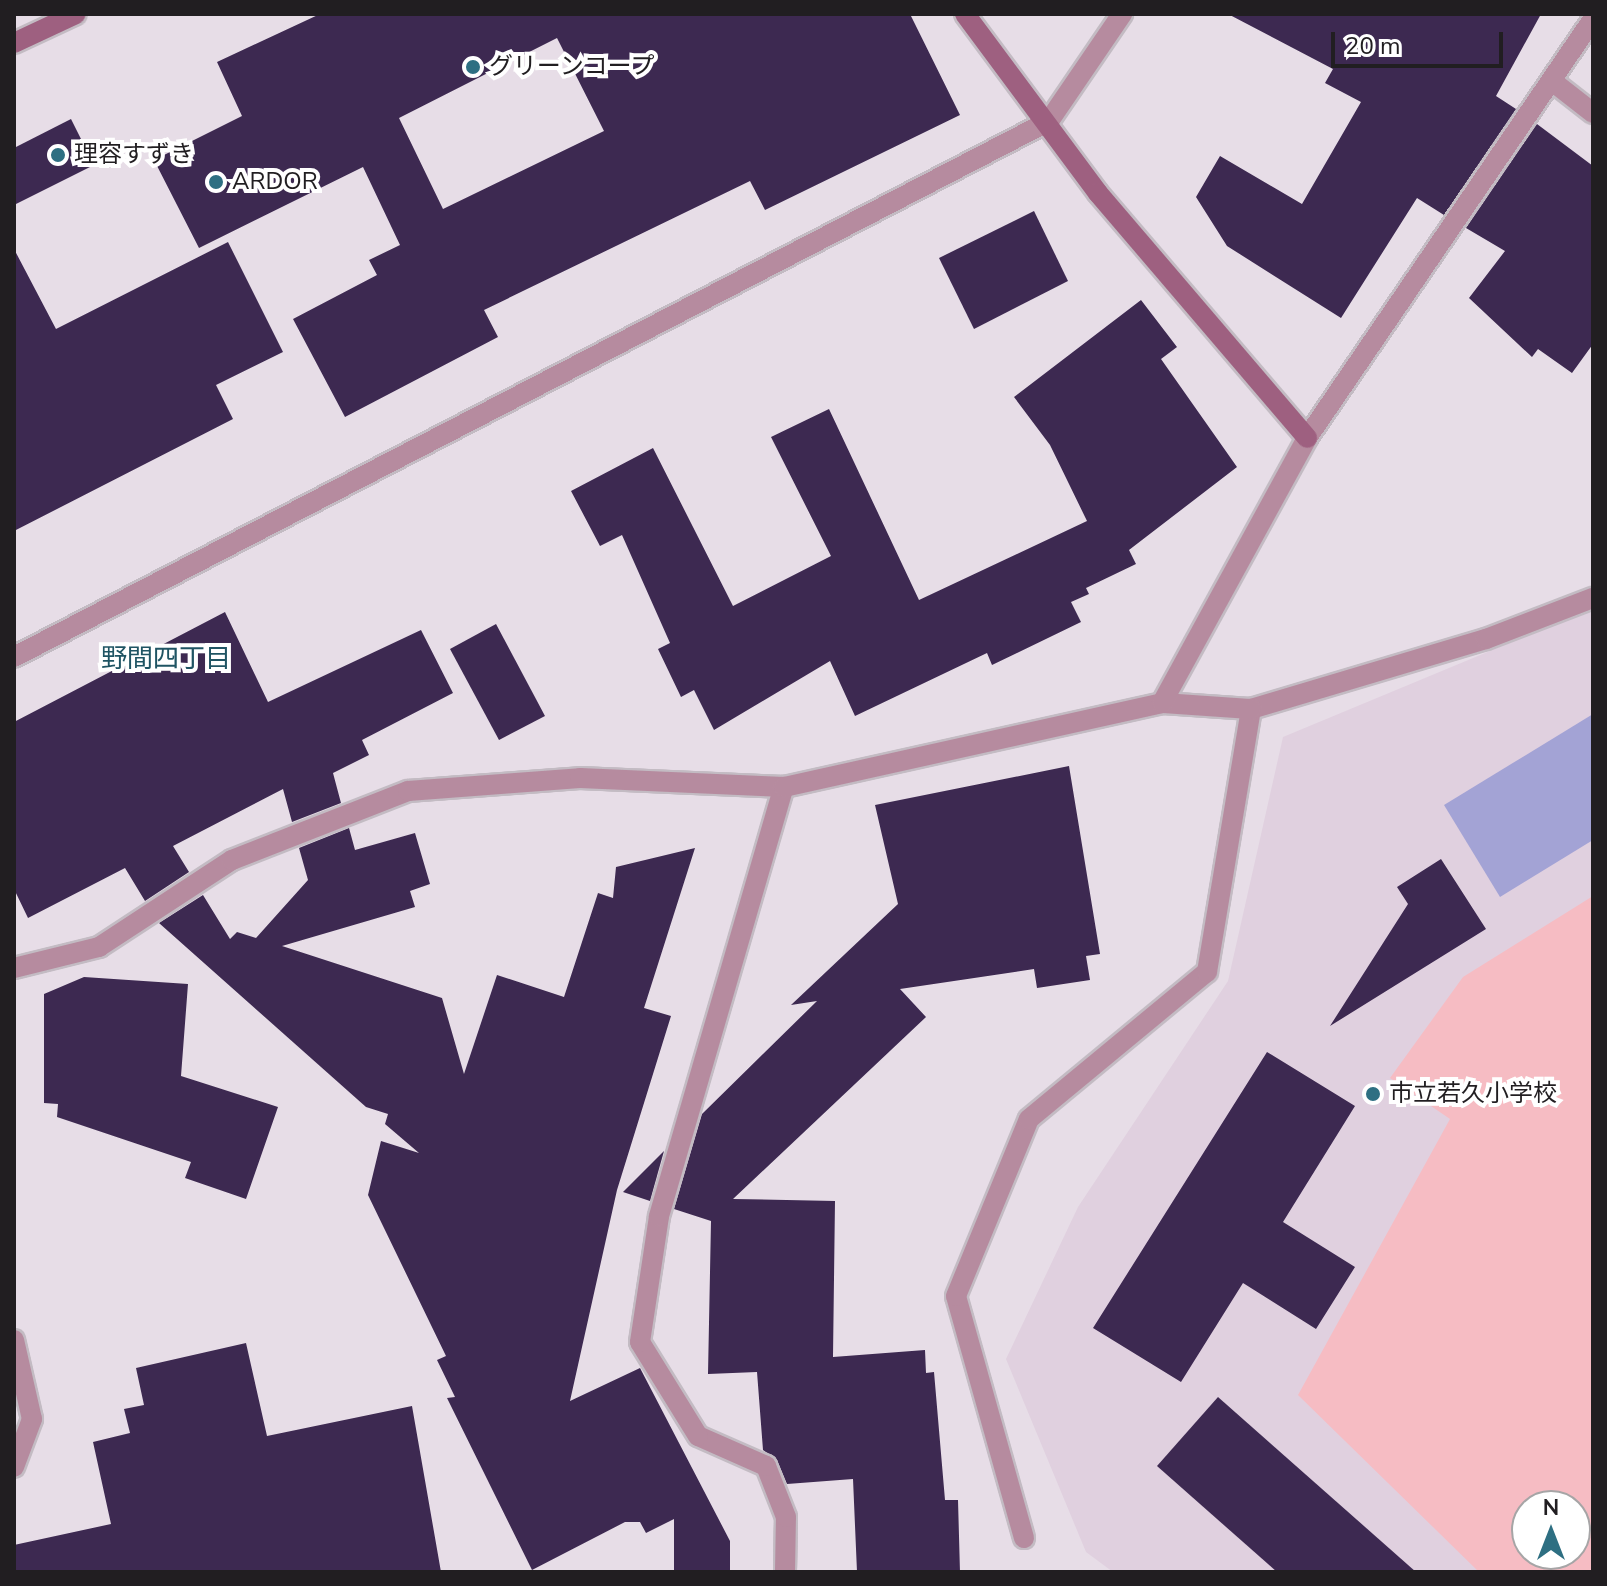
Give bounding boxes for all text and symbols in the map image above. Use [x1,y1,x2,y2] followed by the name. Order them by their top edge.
[1335,16,1507,66] scale bar
[1345,30,1401,62] text: 20 m
[489,53,657,81] place label: グリーンコープ
[464,58,482,76] marker: グリーンコープ
[74,141,194,169] place label: 理容すずき
[49,146,67,164] marker: 理容すずき
[232,168,318,196] place label: ARDOR
[207,173,225,191] marker: ARDOR
[101,643,231,675] district label: 野間四丁目
[1389,1080,1557,1108] place label: 市立若久小学校
[1364,1085,1382,1103] marker: 市立若久小学校
[1511,1490,1591,1570] north arrow
[1543,1493,1559,1523] text: N

